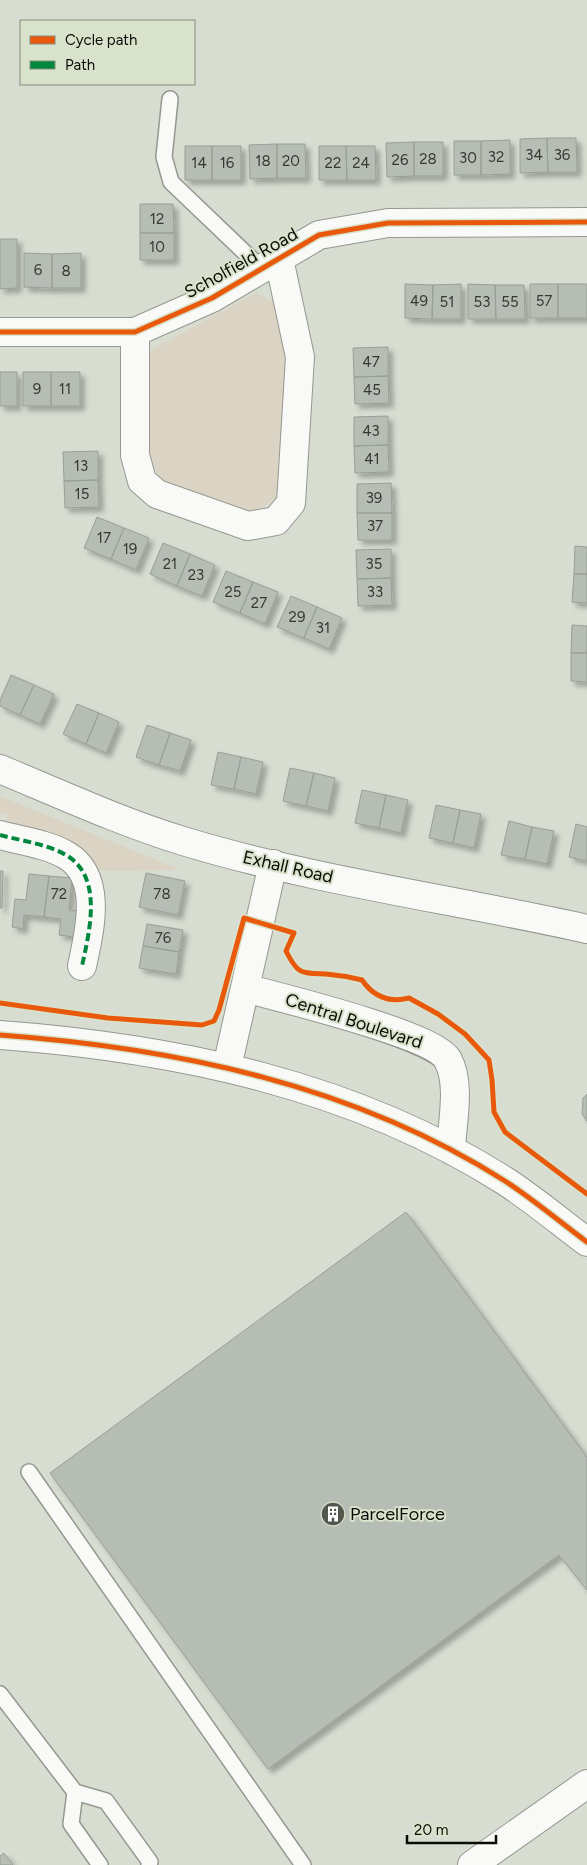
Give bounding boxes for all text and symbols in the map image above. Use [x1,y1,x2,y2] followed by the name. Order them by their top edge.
[20,20,195,85] legend
[65,31,137,49] text: Cycle path
[65,56,95,74] text: Path
[525,146,543,164] house number: 34
[554,146,571,164] house number: 36
[488,148,504,166] house number: 32
[459,149,477,167] house number: 30
[419,150,437,168] house number: 28
[392,151,409,169] house number: 26
[255,152,271,170] house number: 18
[282,152,300,170] house number: 20
[191,154,207,172] house number: 14
[220,154,235,172] house number: 16
[325,154,341,172] house number: 22
[352,154,370,172] house number: 24
[150,210,164,228] house number: 12
[180,223,302,303] street label: Scholfield Road
[149,238,165,256] house number: 10
[34,261,43,279] house number: 6
[61,262,71,280] house number: 8
[410,292,428,310] house number: 49
[536,292,552,310] house number: 57
[440,293,454,311] house number: 51
[474,293,490,311] house number: 53
[501,293,519,311] house number: 55
[362,353,380,371] house number: 47
[33,380,41,398] house number: 9
[59,380,71,398] house number: 11
[363,381,381,399] house number: 45
[362,422,380,440] house number: 43
[364,450,380,468] house number: 41
[74,457,88,475] house number: 13
[75,485,89,503] house number: 15
[366,489,382,507] house number: 39
[367,517,383,535] house number: 37
[97,529,111,547] house number: 17
[123,540,137,558] house number: 19
[163,555,177,573] house number: 21
[366,555,382,573] house number: 35
[188,566,204,584] house number: 23
[224,583,242,601] house number: 25
[367,583,383,601] house number: 33
[251,594,267,612] house number: 27
[289,608,305,626] house number: 29
[316,619,330,637] house number: 31
[241,846,335,888] street label: Exhall Road
[51,885,67,903] house number: 72
[153,885,171,903] house number: 78
[155,929,172,947] house number: 76
[282,988,426,1054] street label: Central Boulevard
[320,1501,346,1527] building icon: ParcelForce
[350,1503,445,1525] place label: ParcelForce
[407,1812,496,1844] scale bar
[414,1821,448,1839] text: 20 m

